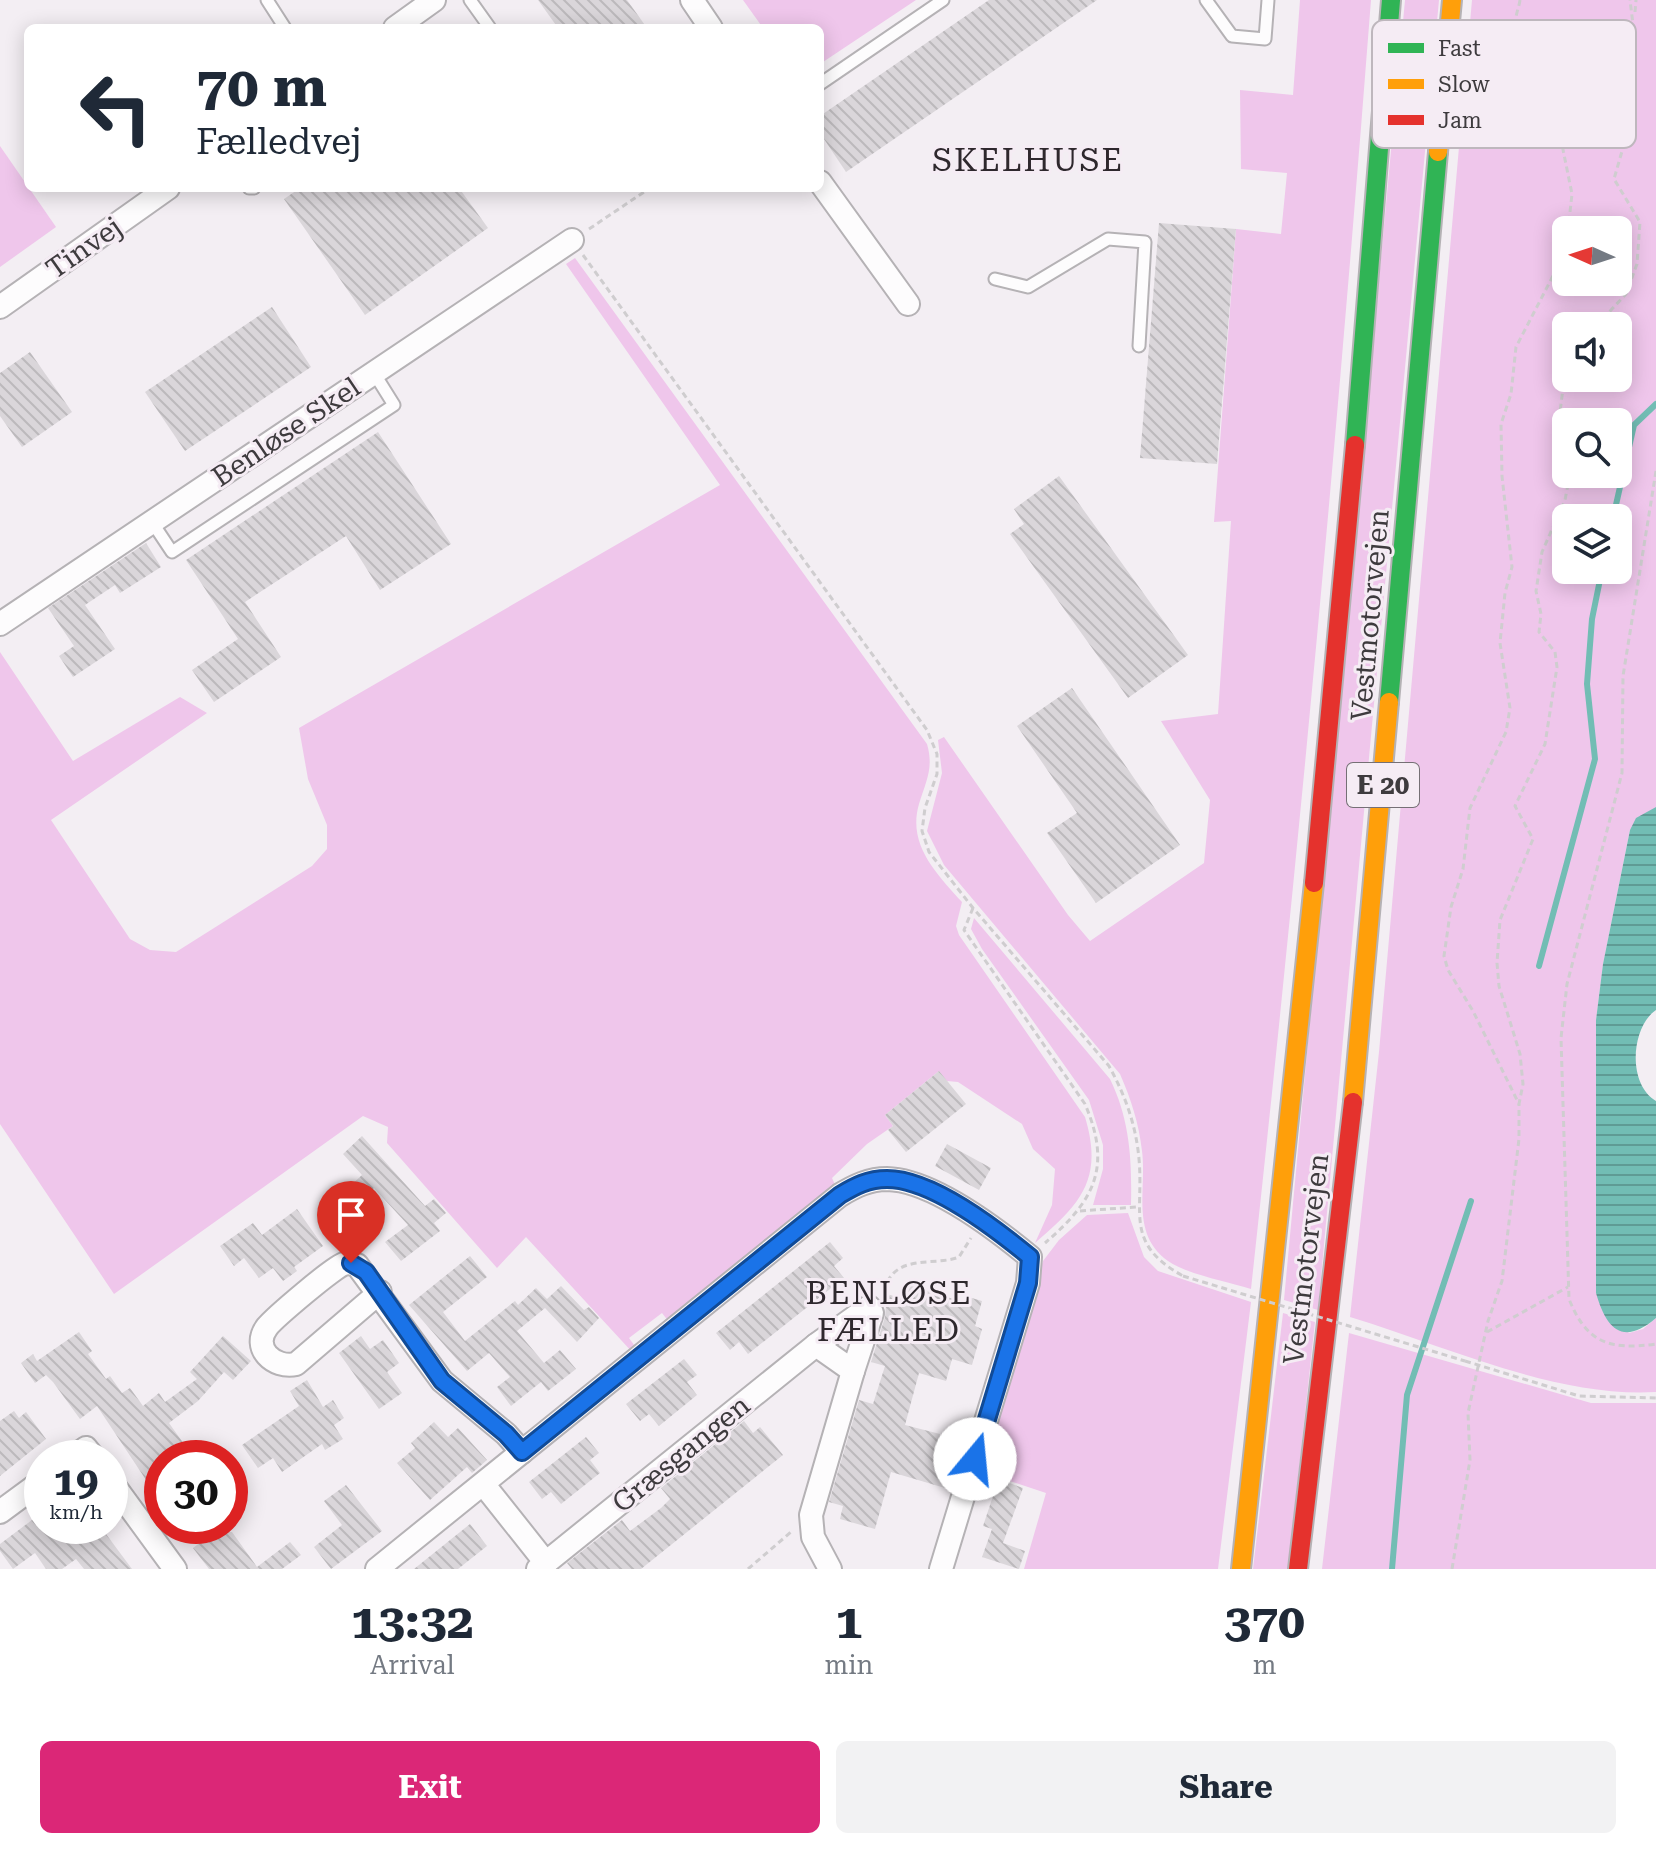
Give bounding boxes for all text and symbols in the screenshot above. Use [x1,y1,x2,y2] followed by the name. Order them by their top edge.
[1372,20,1636,148] legend
[1438,36,1481,61] text: Fast
[196,54,327,120] text: 70 m
[64,56,168,160] icon: left
[1438,72,1491,97] text: Slow
[1438,108,1482,133] text: Jam
[196,121,362,163] text: Fælledvej
[932,141,1124,179] district label: SKELHUSE
[40,210,128,286] street label: Tinvej
[1552,216,1632,296] north arrow
[1552,216,1632,584] map controls
[1552,312,1632,392] button: sound
[206,370,367,494] street label: Benløse Skel
[1552,408,1632,488] button: search
[1552,504,1632,584] button: layers
[1344,508,1396,722] street label: Vestmotorvejen
[1347,763,1419,807] road number: E 20
[1277,1152,1335,1366] street label: Vestmotorvejen
[317,1181,385,1263] pin
[329,1193,373,1237] icon: arrive
[806,1274,973,1349] district label: BENLØSE FÆLLED
[606,1389,756,1519] street label: Græsgangen
[933,1417,1017,1501] position arrow
[144,1440,248,1544] speed limit sign: 30
[54,1458,98,1505] text: 19
[49,1500,103,1524] text: km/h
[351,1594,474,1650] text: 13:32
[835,1594,862,1650] text: 1
[1224,1594,1305,1650] text: 370
[370,1650,455,1680] text: Arrival
[825,1650,873,1680] text: min
[1253,1650,1277,1680] text: m
[40,1741,820,1833] button: Exit
[836,1741,1616,1833] button: Share

